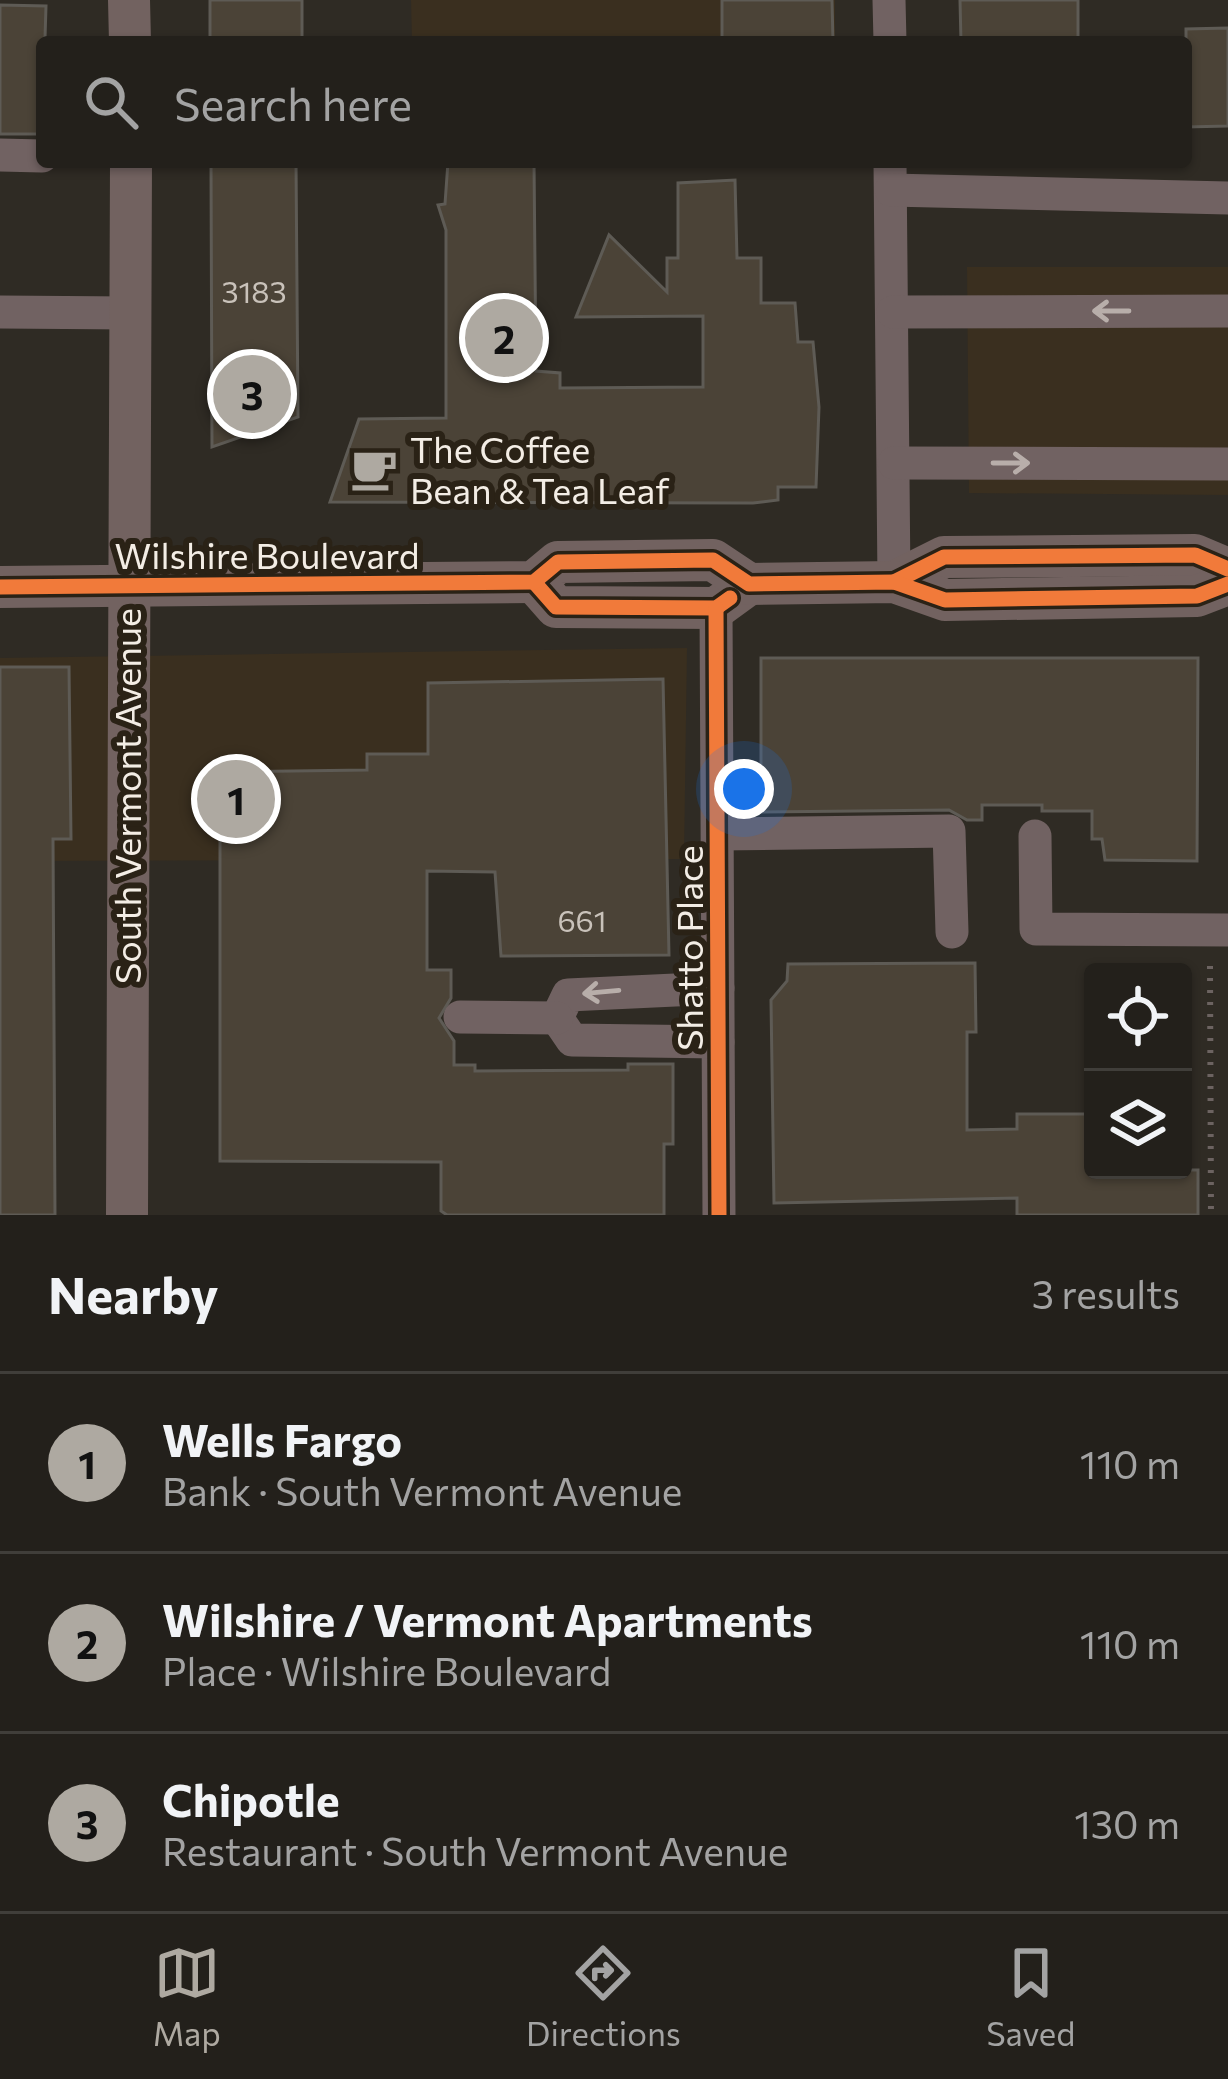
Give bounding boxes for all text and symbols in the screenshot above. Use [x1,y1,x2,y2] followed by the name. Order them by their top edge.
[36,36,1192,168] search box
[78,69,144,135] icon: search
[174,75,412,130] text: Search here
[221,272,287,309] house number: 3183
[465,293,543,383] pin: 2
[1092,300,1131,322] one-way arrow
[213,349,291,439] pin: 3
[410,426,670,511] place label: The Coffee Bean & Tea Leaf
[349,444,399,494] cafe icon: The Coffee Bean & Tea Leaf
[991,452,1030,475] one-way arrow
[114,532,420,576] street label: Wilshire Boulevard
[104,608,148,984] street label: South Vermont Avenue
[197,754,275,844] pin: 1
[714,759,774,819] your location
[666,845,710,1051] street label: Shatto Place
[557,901,607,938] house number: 661
[1084,963,1192,1179] map controls
[1084,963,1192,1071] button: locate
[583,981,622,1004] one-way arrow
[1084,1071,1192,1179] button: layers
[48,1262,218,1325] text: Nearby
[1032,1269,1180,1317] text: 3 results
[162,1411,402,1466] text: Wells Fargo
[78,1439,96,1487] text: 1
[1080,1439,1180,1487] text: 110 m
[162,1466,682,1514] text: Bank · South Vermont Avenue
[162,1591,813,1646] text: Wilshire / Vermont Apartments
[76,1619,98,1667] text: 2
[1080,1619,1180,1667] text: 110 m
[162,1646,611,1694] text: Place · Wilshire Boulevard
[162,1771,340,1826] text: Chipotle
[76,1799,98,1847] text: 3
[1074,1799,1180,1847] text: 130 m
[162,1826,788,1874] text: Restaurant · South Vermont Avenue
[153,1940,221,2053] tab: Map
[526,1940,681,2053] tab: Directions
[986,1940,1075,2053] tab: Saved

